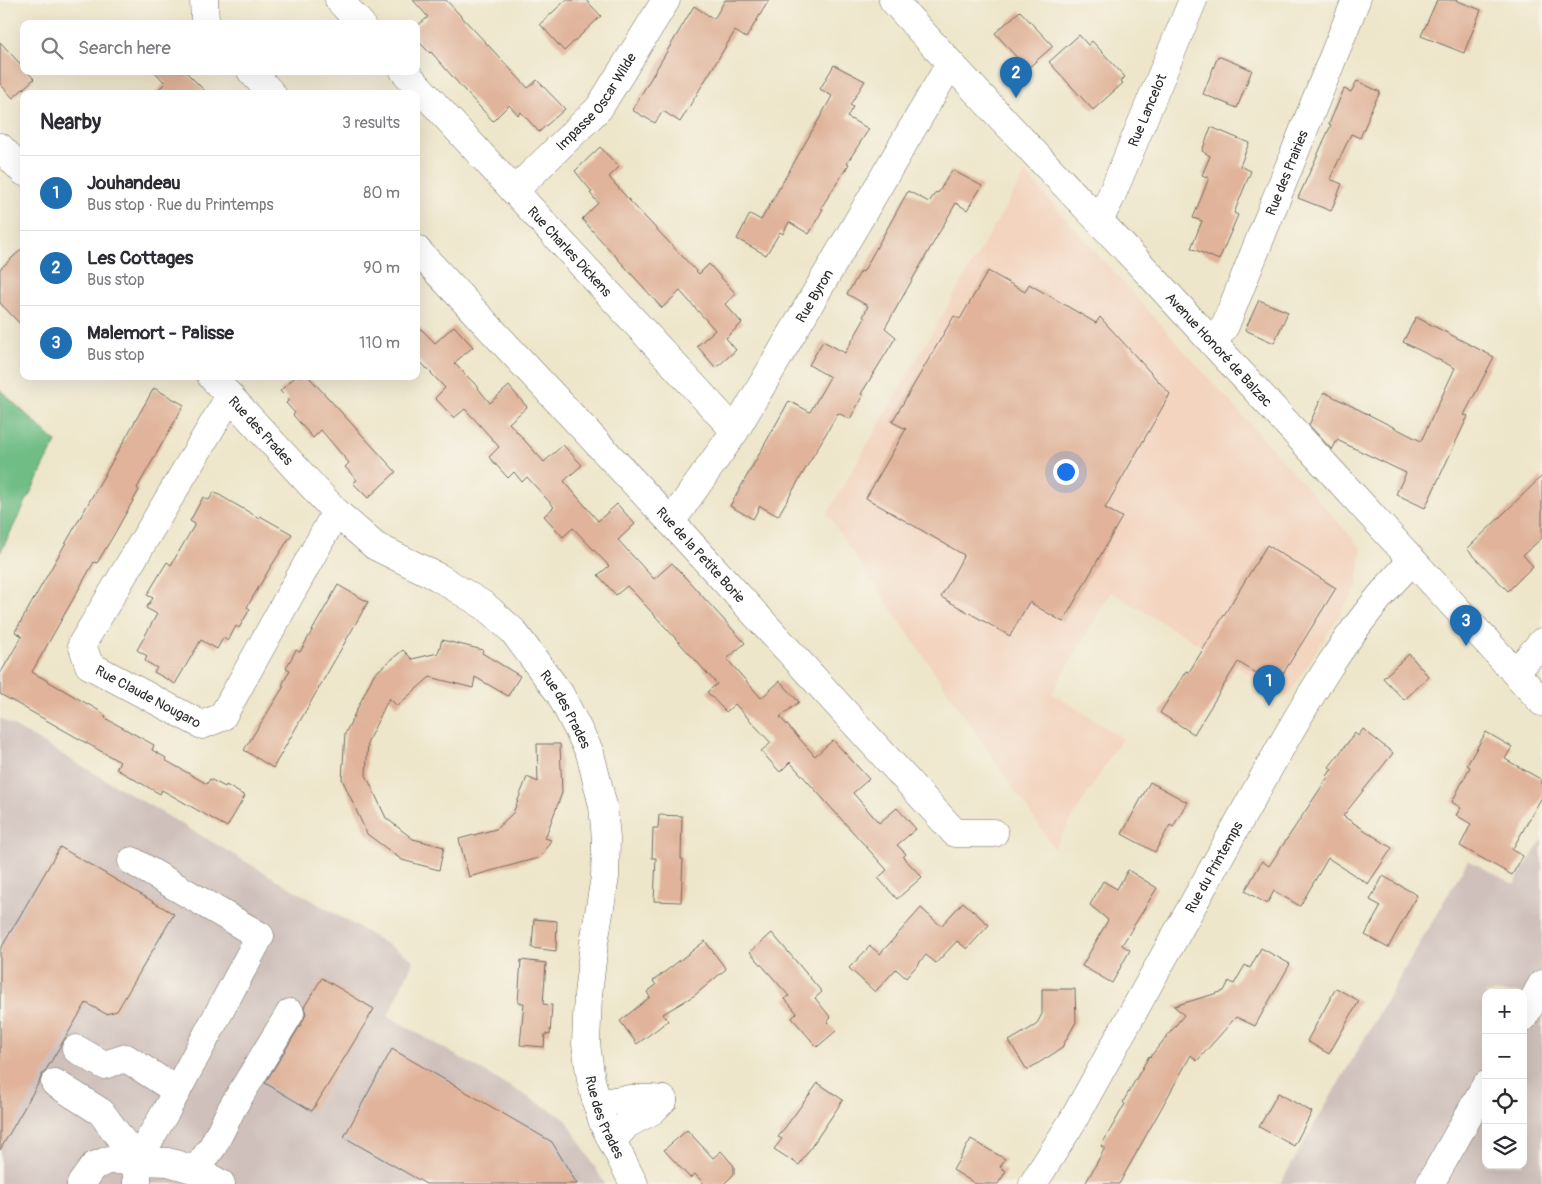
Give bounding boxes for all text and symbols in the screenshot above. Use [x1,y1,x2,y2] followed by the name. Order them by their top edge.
[20,20,420,75] search box
[38,34,66,62] icon: search
[78,36,171,60] text: Search here
[553,50,640,154] street label: Impasse Oscar Wilde
[1000,57,1032,98] pin: 2
[1125,71,1170,149] street label: Rue Lancelot
[40,109,101,136] text: Nearby
[342,113,400,133] text: 3 results
[1262,127,1312,218] street label: Rue des Prairies
[87,171,181,195] text: Jouhandeau
[53,183,59,203] text: 1
[363,183,400,203] text: 80 m
[87,195,274,215] text: Bus stop · Rue du Printemps
[524,203,616,301] street label: Rue Charles Dickens
[87,246,193,270] text: Les Cottages
[52,258,60,278] text: 2
[363,258,400,278] text: 90 m
[792,266,837,326] street label: Rue Byron
[87,270,145,290] text: Bus stop
[1162,289,1276,411] street label: Avenue Honoré de Balzac
[87,321,234,345] text: Malemort - Palisse
[52,333,60,353] text: 3
[359,333,400,353] text: 110 m
[87,345,145,365] text: Bus stop
[225,393,297,469] street label: Rue des Prades
[1053,459,1079,485] your location
[653,504,748,606] street label: Rue de la Petite Borie
[1450,605,1482,646] pin: 3
[92,662,204,732] street label: Rue Claude Nougaro
[1253,665,1285,706] pin: 1
[536,667,595,752] street label: Rue des Prades
[1182,818,1247,916] street label: Rue du Printemps
[1482,989,1527,1169] map controls
[1482,989,1527,1034] button: +
[1482,1034,1527,1079] button: −
[581,1075,628,1162] street label: Rue des Prades
[1482,1079,1527,1124] button: locate
[1482,1124,1527,1169] button: layers

